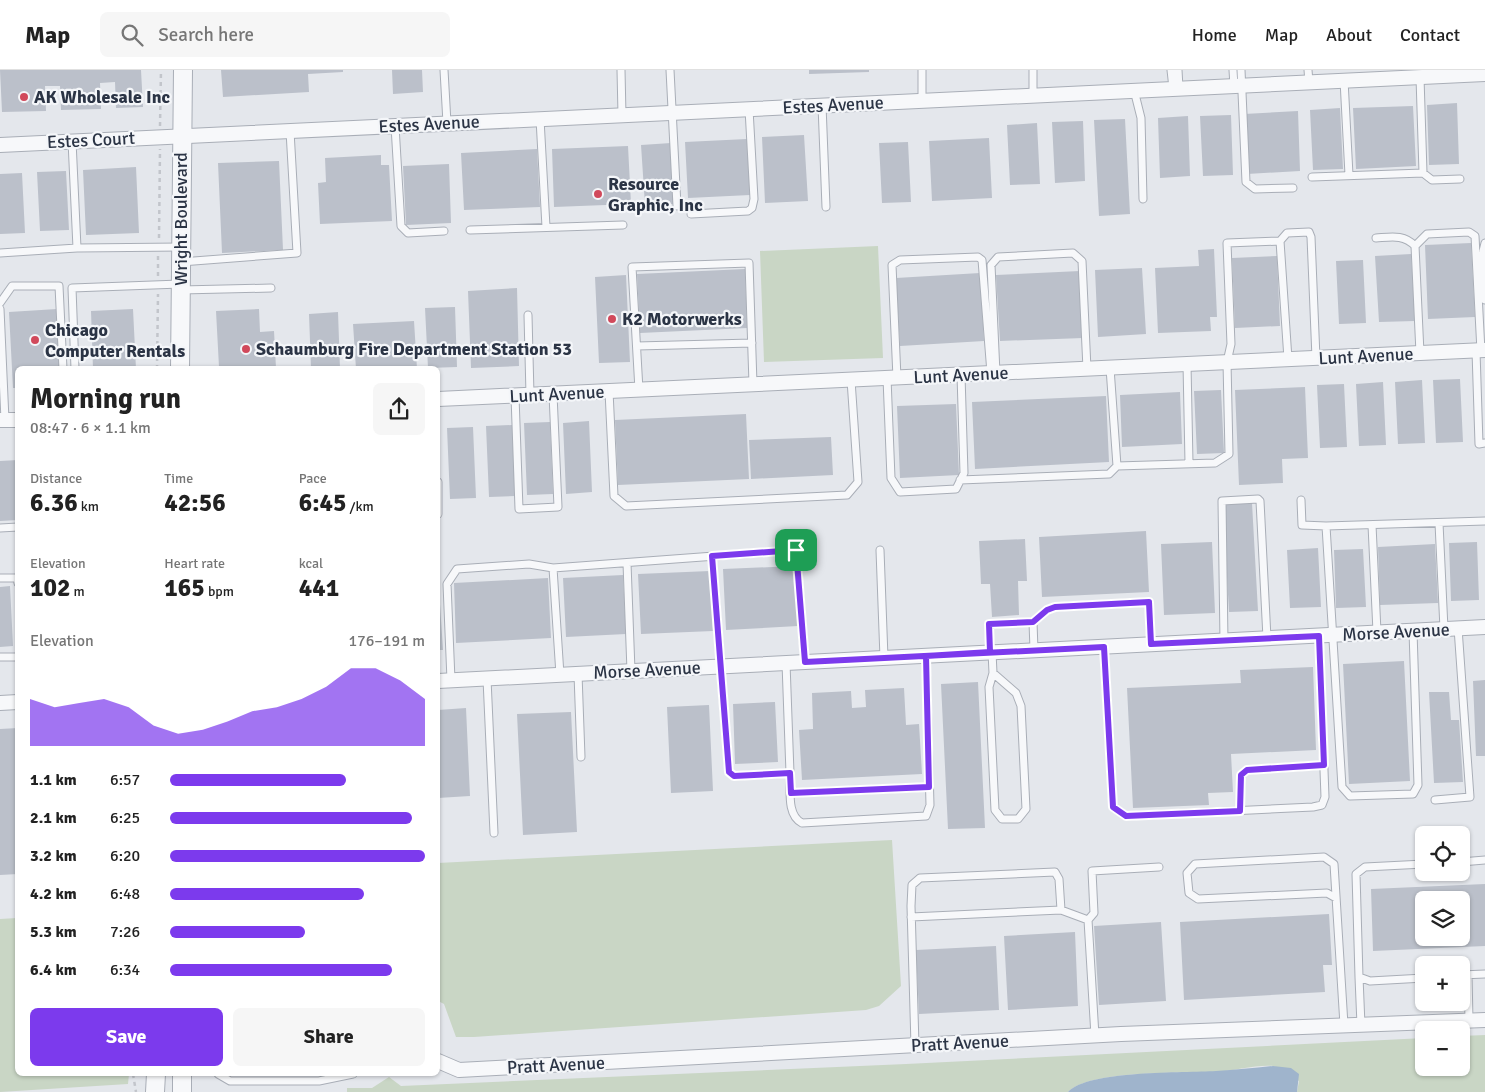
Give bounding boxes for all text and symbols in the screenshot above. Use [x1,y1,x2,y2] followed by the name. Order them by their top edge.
[100,12,450,57] search box
[25,20,70,50] text: Map
[118,21,146,49] icon: search
[158,23,254,47] text: Search here
[1192,24,1237,46] text: Home
[1265,24,1298,46] text: Map
[1326,24,1372,46] text: About
[1400,24,1460,46] text: Contact
[34,86,171,108] place label: AK Wholesale Inc
[18,91,30,103] marker: AK Wholesale Inc
[782,91,884,119] street label: Estes Avenue
[378,110,480,138] street label: Estes Avenue
[46,127,136,153] street label: Estes Court
[170,152,192,286] street label: Wright Boulevard
[608,173,703,216] place label: Resource Graphic, Inc
[592,188,604,200] marker: Resource Graphic, Inc
[622,308,742,330] place label: K2 Motorwerks
[606,313,618,325] marker: K2 Motorwerks
[45,319,185,362] place label: Chicago Computer Rentals
[29,334,41,346] marker: Chicago Computer Rentals
[256,338,572,360] place label: Schaumburg Fire Department Station 53
[240,343,252,355] marker: Schaumburg Fire Department Station 53
[1318,343,1414,369] street label: Lunt Avenue
[913,362,1009,388] street label: Lunt Avenue
[509,381,605,407] street label: Lunt Avenue
[30,382,181,416] text: Morning run
[373,383,425,435] button: share
[30,418,151,438] text: 08:47 · 6 × 1.1 km
[30,470,82,487] text: Distance
[164,470,193,487] text: Time
[299,470,327,487] text: Pace
[30,487,78,518] text: 6.36
[164,487,226,518] text: 42:56
[299,487,347,518] text: 6:45
[78,498,99,515] text: km
[347,498,374,515] text: /km
[775,529,817,571] pin
[782,536,810,564] icon: arrive
[30,555,86,572] text: Elevation
[164,555,225,572] text: Heart rate
[299,555,323,572] text: kcal
[30,572,71,603] text: 102
[164,572,205,603] text: 165
[299,572,339,603] text: 441
[71,583,85,600] text: m
[205,583,234,600] text: bpm
[1342,618,1450,646] street label: Morse Avenue
[30,631,94,651] text: Elevation
[348,631,425,651] text: 176–191 m
[593,656,701,684] street label: Morse Avenue
[30,770,77,790] text: 1.1 km
[110,770,140,790] text: 6:57
[30,808,77,828] text: 2.1 km
[110,808,140,828] text: 6:25
[1415,826,1470,1076] map controls
[1415,826,1470,881] button: locate
[30,846,77,866] text: 3.2 km
[110,846,140,866] text: 6:20
[30,884,77,904] text: 4.2 km
[110,884,140,904] text: 6:48
[1415,891,1470,946] button: layers
[30,922,77,942] text: 5.3 km
[110,922,140,942] text: 7:26
[1415,956,1470,1011] button: +
[30,960,77,980] text: 6.4 km
[110,960,140,980] text: 6:34
[30,1008,223,1066] button: Save
[233,1008,425,1066] button: Share
[1415,1021,1470,1076] button: −
[910,1029,1010,1057] street label: Pratt Avenue
[506,1051,606,1079] street label: Pratt Avenue

